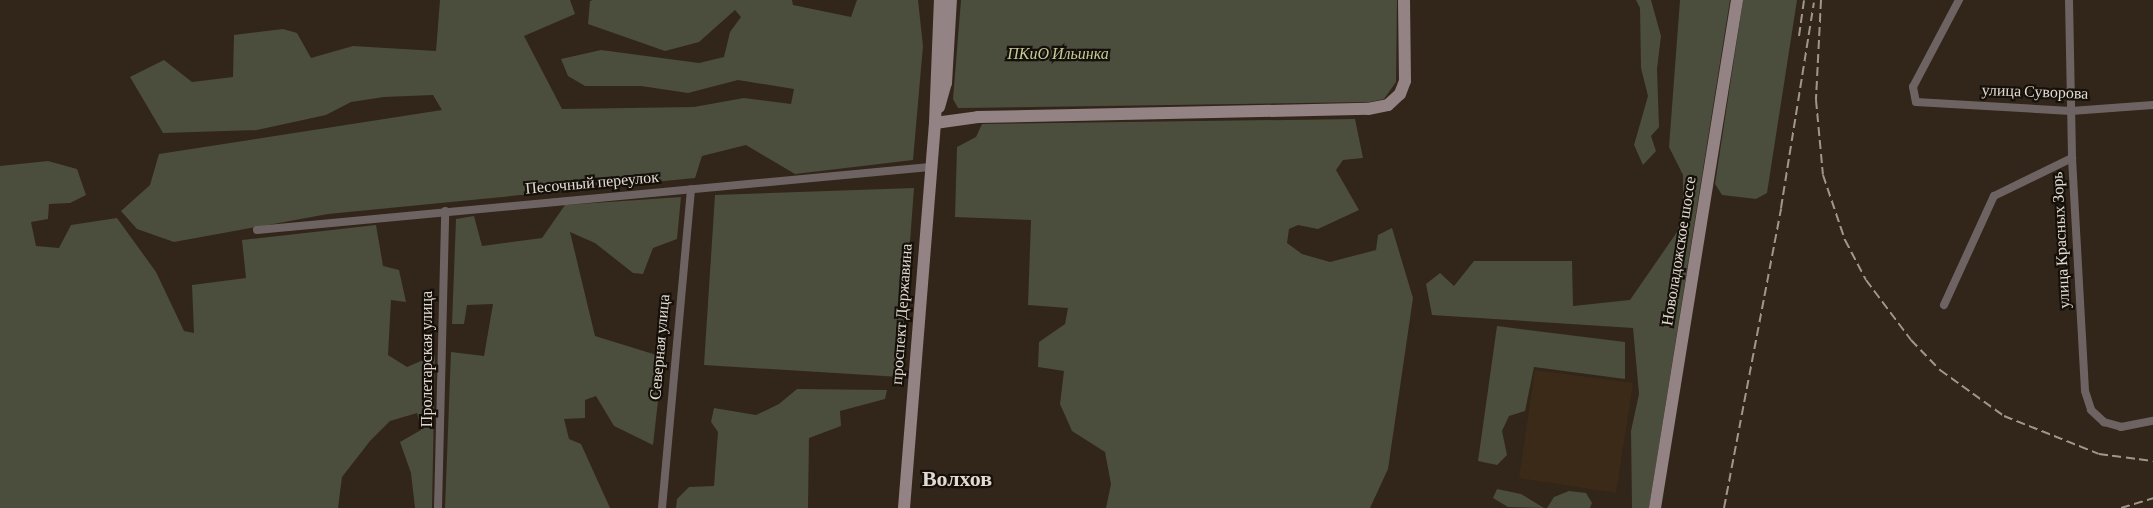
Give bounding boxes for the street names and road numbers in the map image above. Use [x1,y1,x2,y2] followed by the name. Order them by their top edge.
[1981,81,2089,103] street label: улица Суворова
[524,168,660,198] street label: Песочный переулок
[2048,171,2074,309] street label: улица Красных Зорь
[1658,175,1700,327] street label: Новоладожское шоссе
[887,243,917,385] street label: проспект Державина
[417,291,437,427] street label: Пролетарская улица
[646,293,674,401] street label: Северная улица

